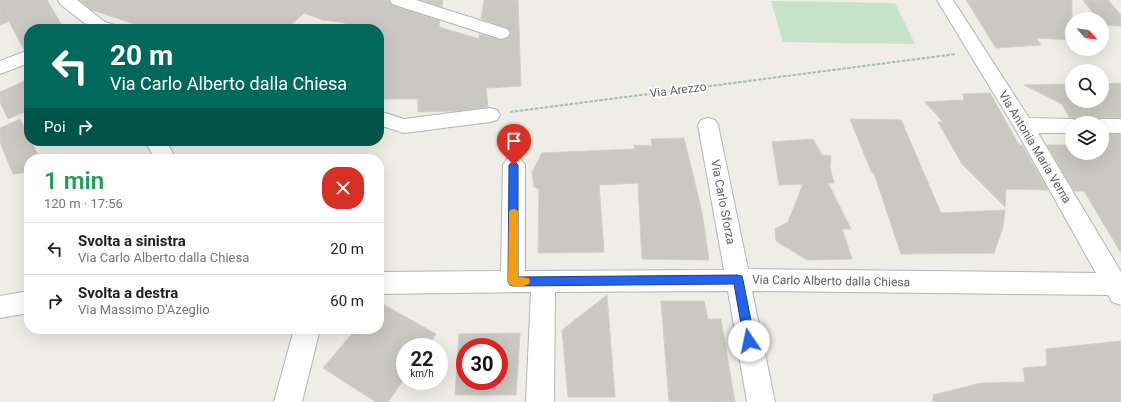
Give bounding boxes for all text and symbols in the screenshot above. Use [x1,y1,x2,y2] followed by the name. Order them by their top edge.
[1065,12,1109,56] north arrow
[1065,12,1109,160] map controls
[110,39,173,72] text: 20 m
[44,40,96,92] icon: left
[1065,64,1109,108] button: search
[110,73,347,94] text: Via Carlo Alberto dalla Chiesa
[649,80,707,100] street label: Via Arezzo
[996,88,1074,206] street label: Via Antonia Maria Verna
[74,116,96,138] icon: right
[1065,116,1109,160] button: layers
[44,118,66,136] text: Poi
[497,124,531,165] pin
[503,130,525,152] icon: arrive
[708,159,738,245] street label: Via Carlo Sforza
[44,167,104,195] text: 1 min
[322,167,364,209] button: close
[44,196,123,211] text: 120 m · 17:56
[78,232,186,250] text: Svolta a sinistra
[44,238,66,260] icon: left
[330,240,364,258] text: 20 m
[78,250,249,265] text: Via Carlo Alberto dalla Chiesa
[752,273,910,289] street label: Via Carlo Alberto dalla Chiesa
[78,284,178,302] text: Svolta a destra
[44,290,66,312] icon: right
[330,292,364,310] text: 60 m
[78,302,210,317] text: Via Massimo D'Azeglio
[728,320,770,362] position arrow
[456,338,508,390] speed limit sign: 30
[411,347,433,371] text: 22
[410,368,434,379] text: km/h

